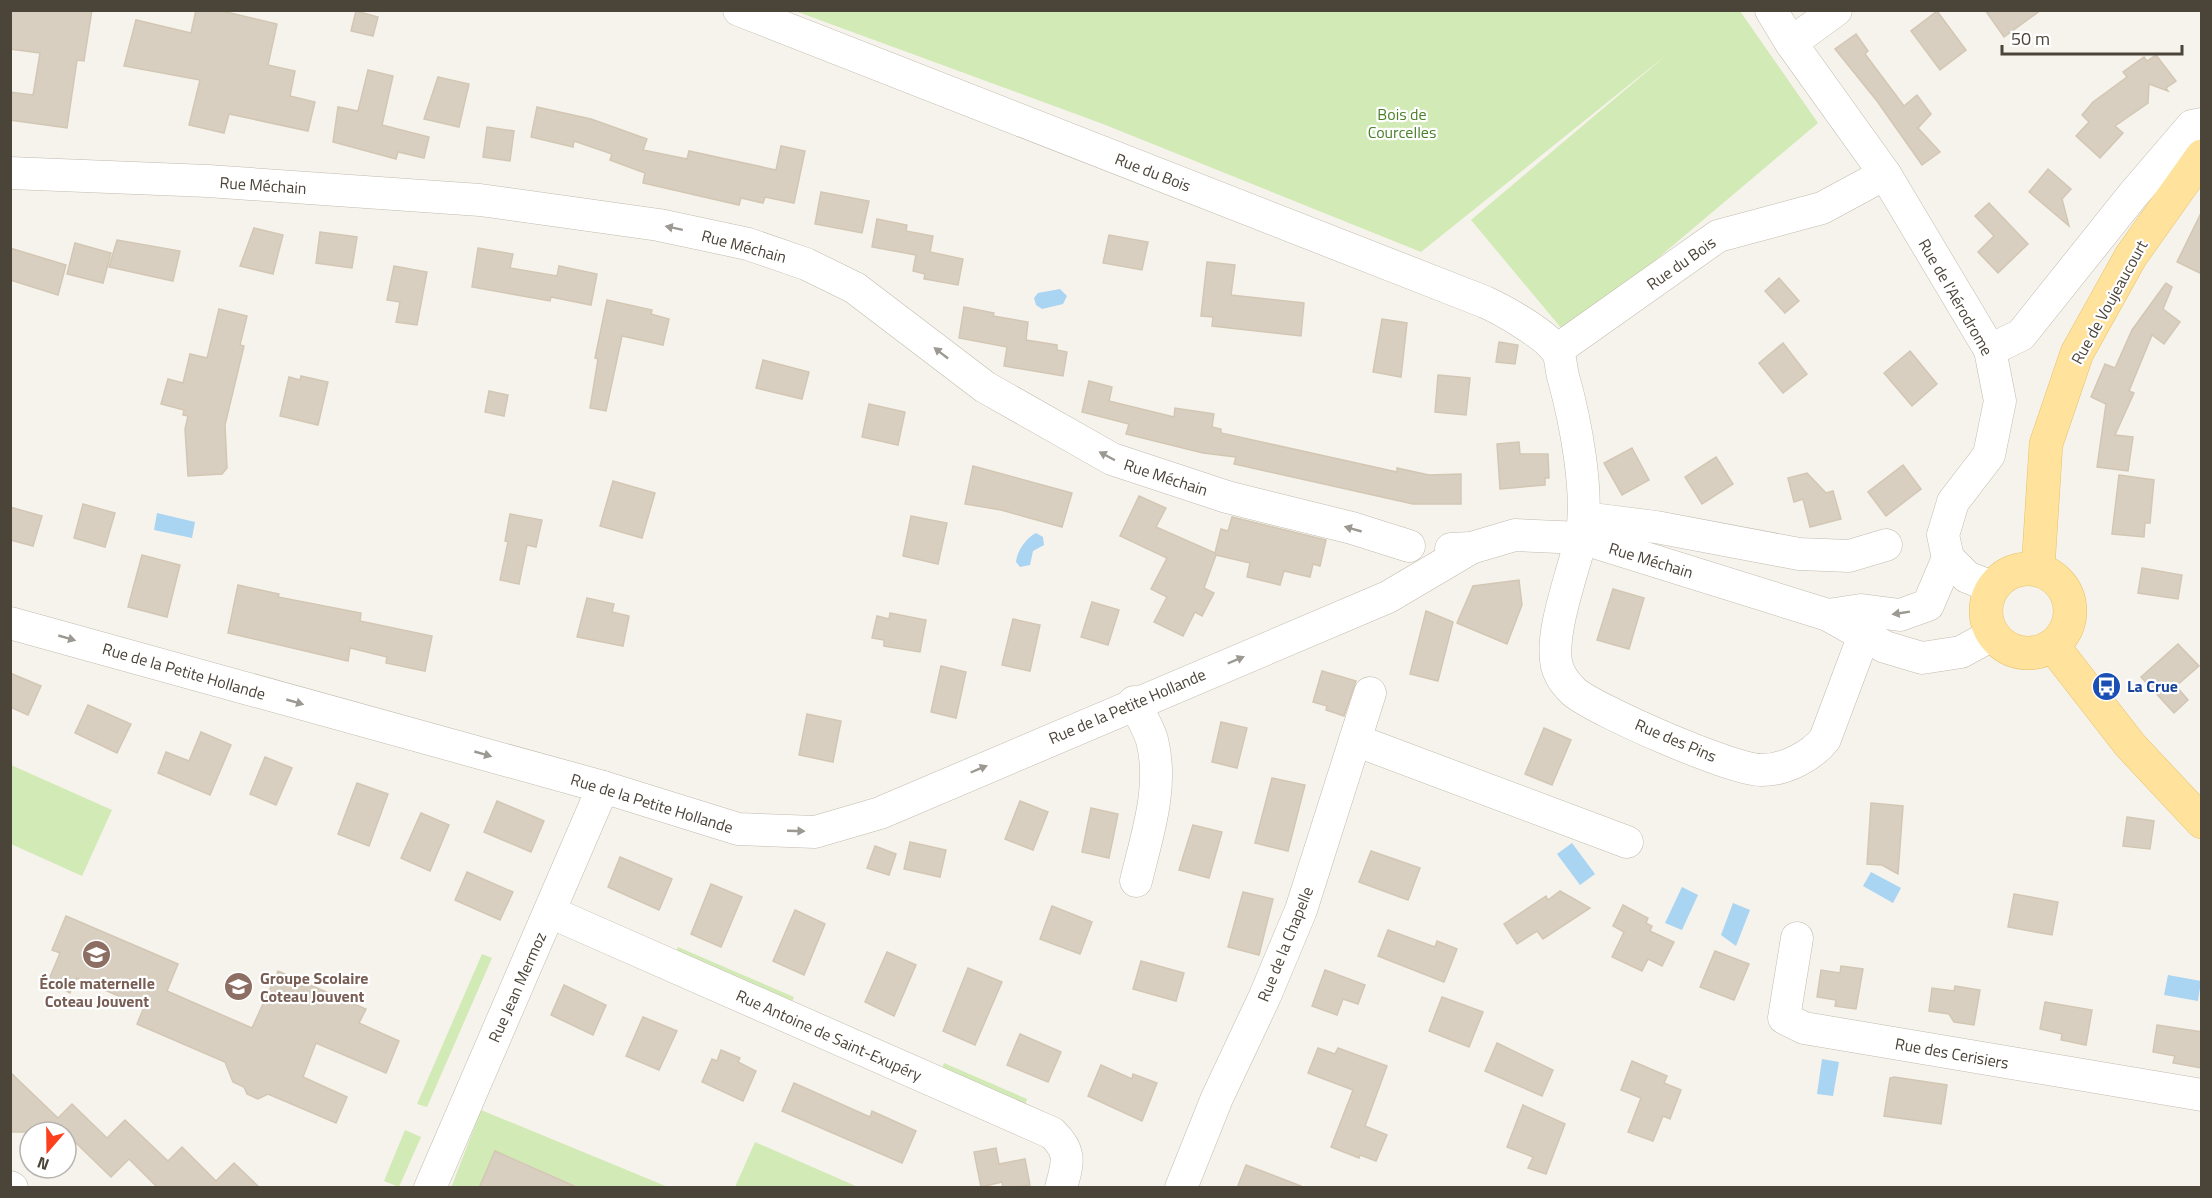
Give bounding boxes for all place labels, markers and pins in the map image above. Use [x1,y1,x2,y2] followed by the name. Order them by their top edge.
[2090,670,2122,702] bus stop icon: La Crue
[2127,674,2178,698] place label: La Crue
[81,939,113,971] school or university icon: École maternelle Coteau Jouvent
[260,966,369,1008] place label: Groupe Scolaire Coteau Jouvent
[39,971,155,1013] place label: École maternelle Coteau Jouvent
[223,971,255,1003] school or university icon: Groupe Scolaire Coteau Jouvent

